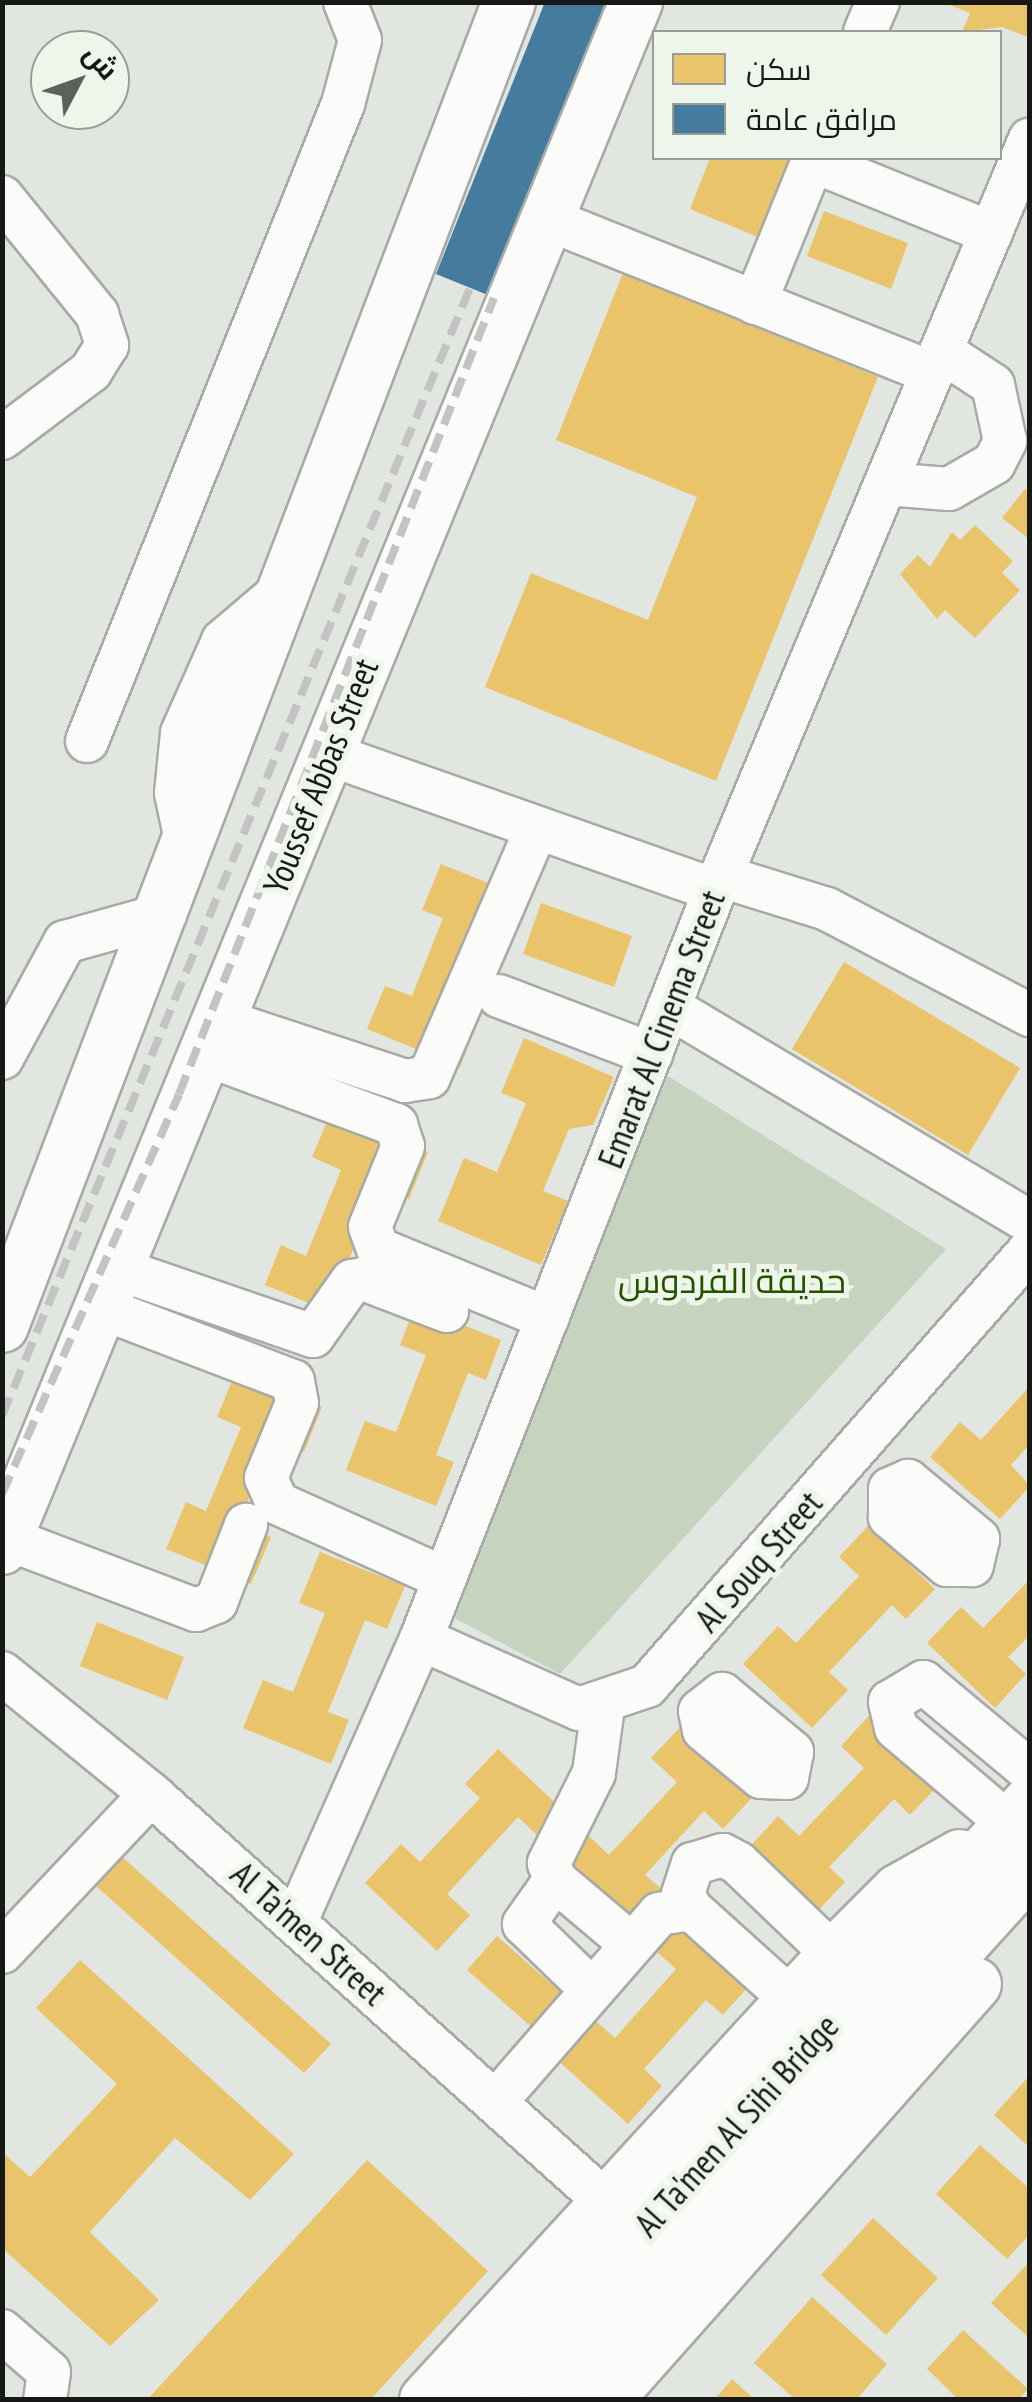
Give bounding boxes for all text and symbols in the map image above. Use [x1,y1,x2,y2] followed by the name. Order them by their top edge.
[30,30,130,130] north arrow
[652,30,1002,160] legend
[76,36,127,87] text: ش
[746,49,812,88] text: سكن
[746,99,897,138] text: مرافق عامة
[254,652,386,900] street label: Youssef Abbas Street
[589,884,733,1174] street label: Emarat Al Cinema Street
[618,1259,846,1301] park label: حديقة الفردوس
[686,1482,830,1640] street label: Al Souq Street
[222,1852,396,2014] street label: Al Ta'men Street
[625,2005,847,2245] street label: Al Ta'men Al Sihi Bridge

